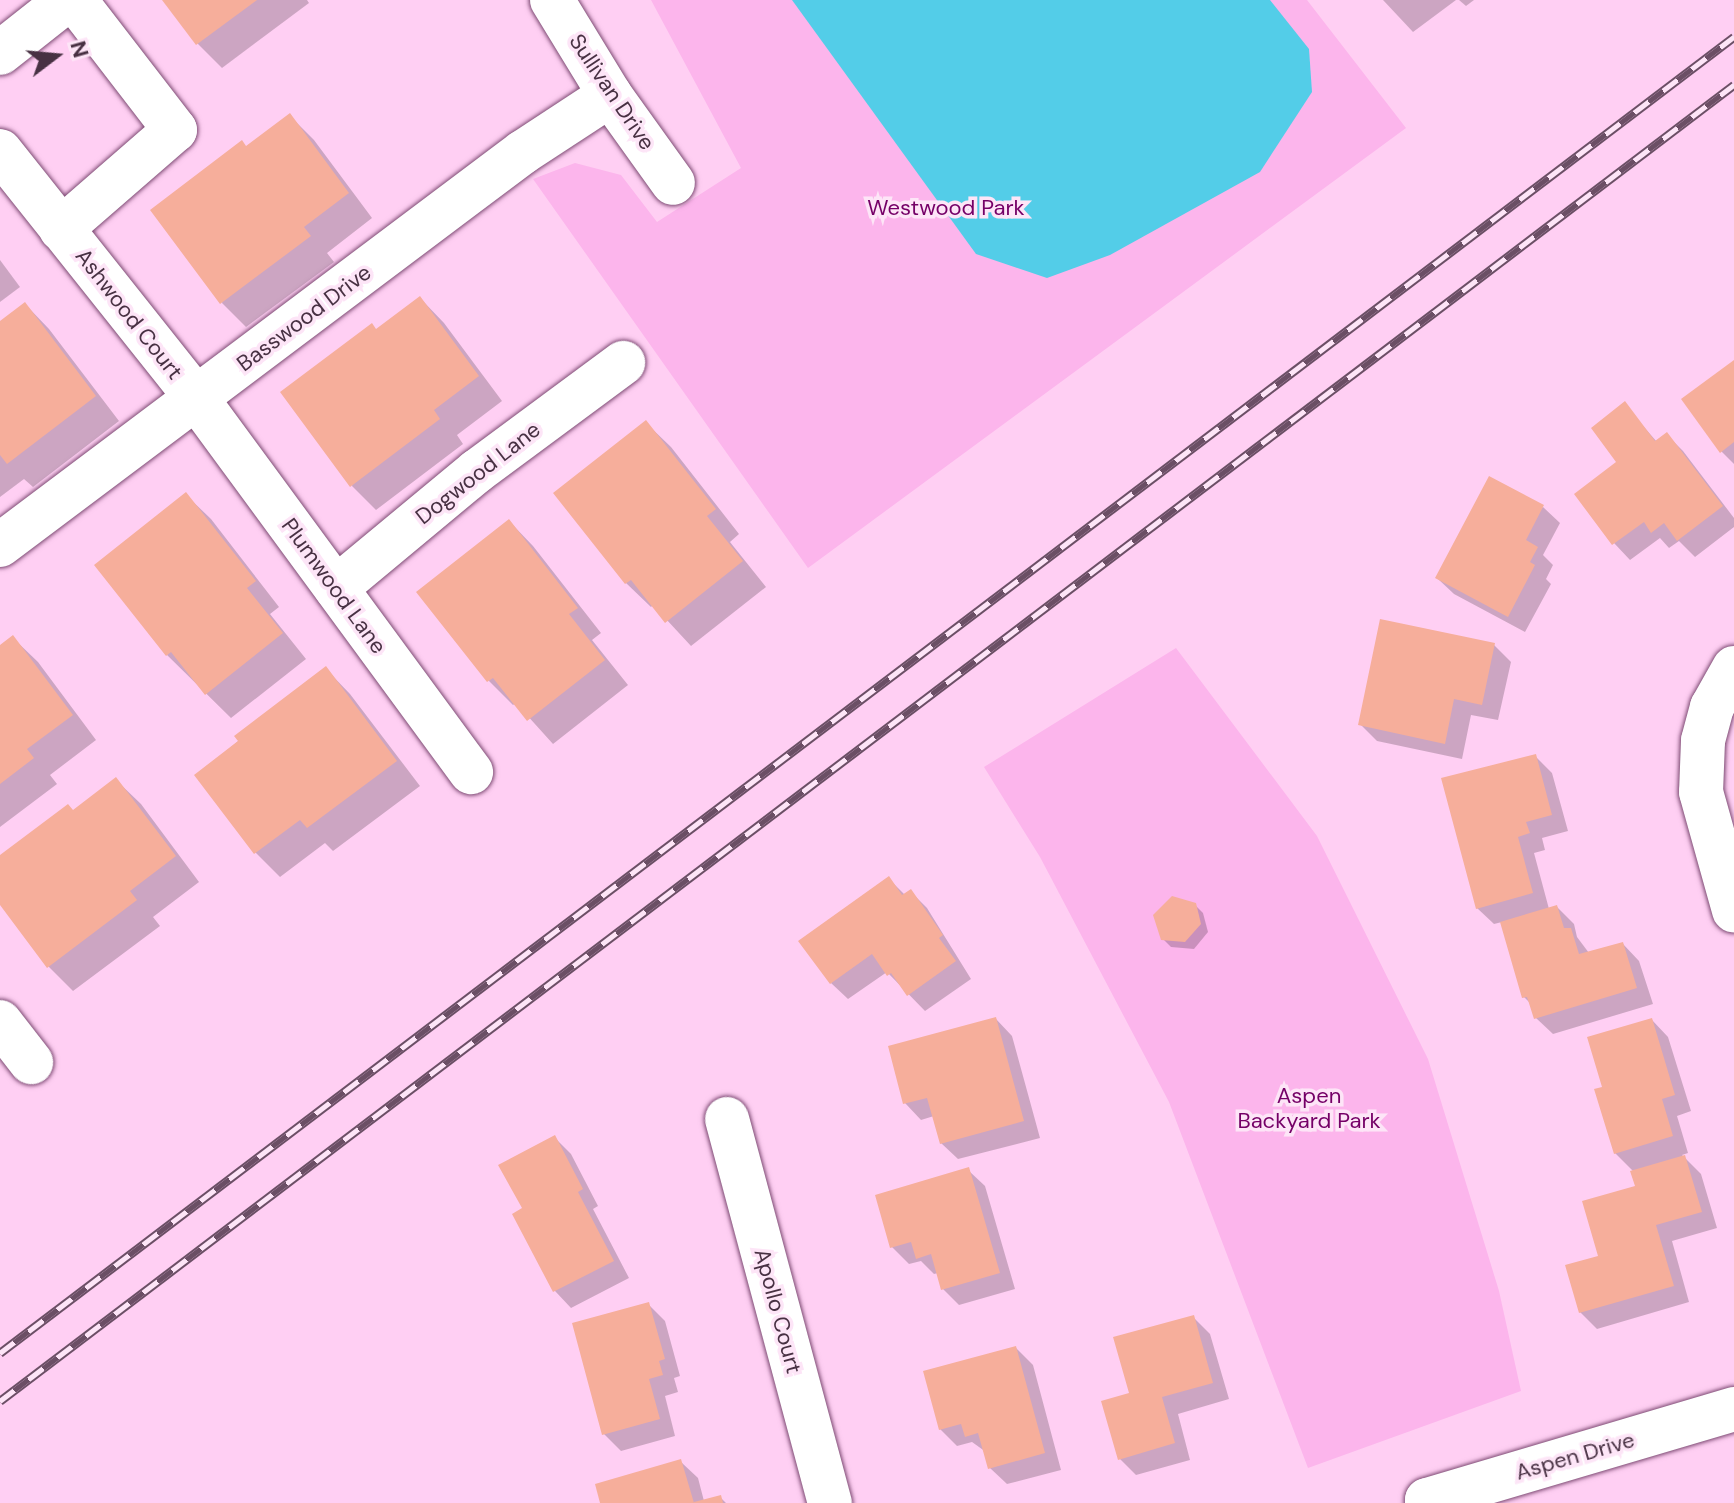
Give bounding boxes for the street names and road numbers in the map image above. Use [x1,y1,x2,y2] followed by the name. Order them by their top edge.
[564,29,660,155] street label: Sullivan Drive
[70,243,188,385] street label: Ashwood Court
[232,259,376,377] street label: Basswood Drive
[410,416,546,530] street label: Dogwood Lane
[276,513,392,659] street label: Plumwood Lane
[749,1246,807,1376] street label: Apollo Court
[1512,1426,1638,1486] street label: Aspen Drive

